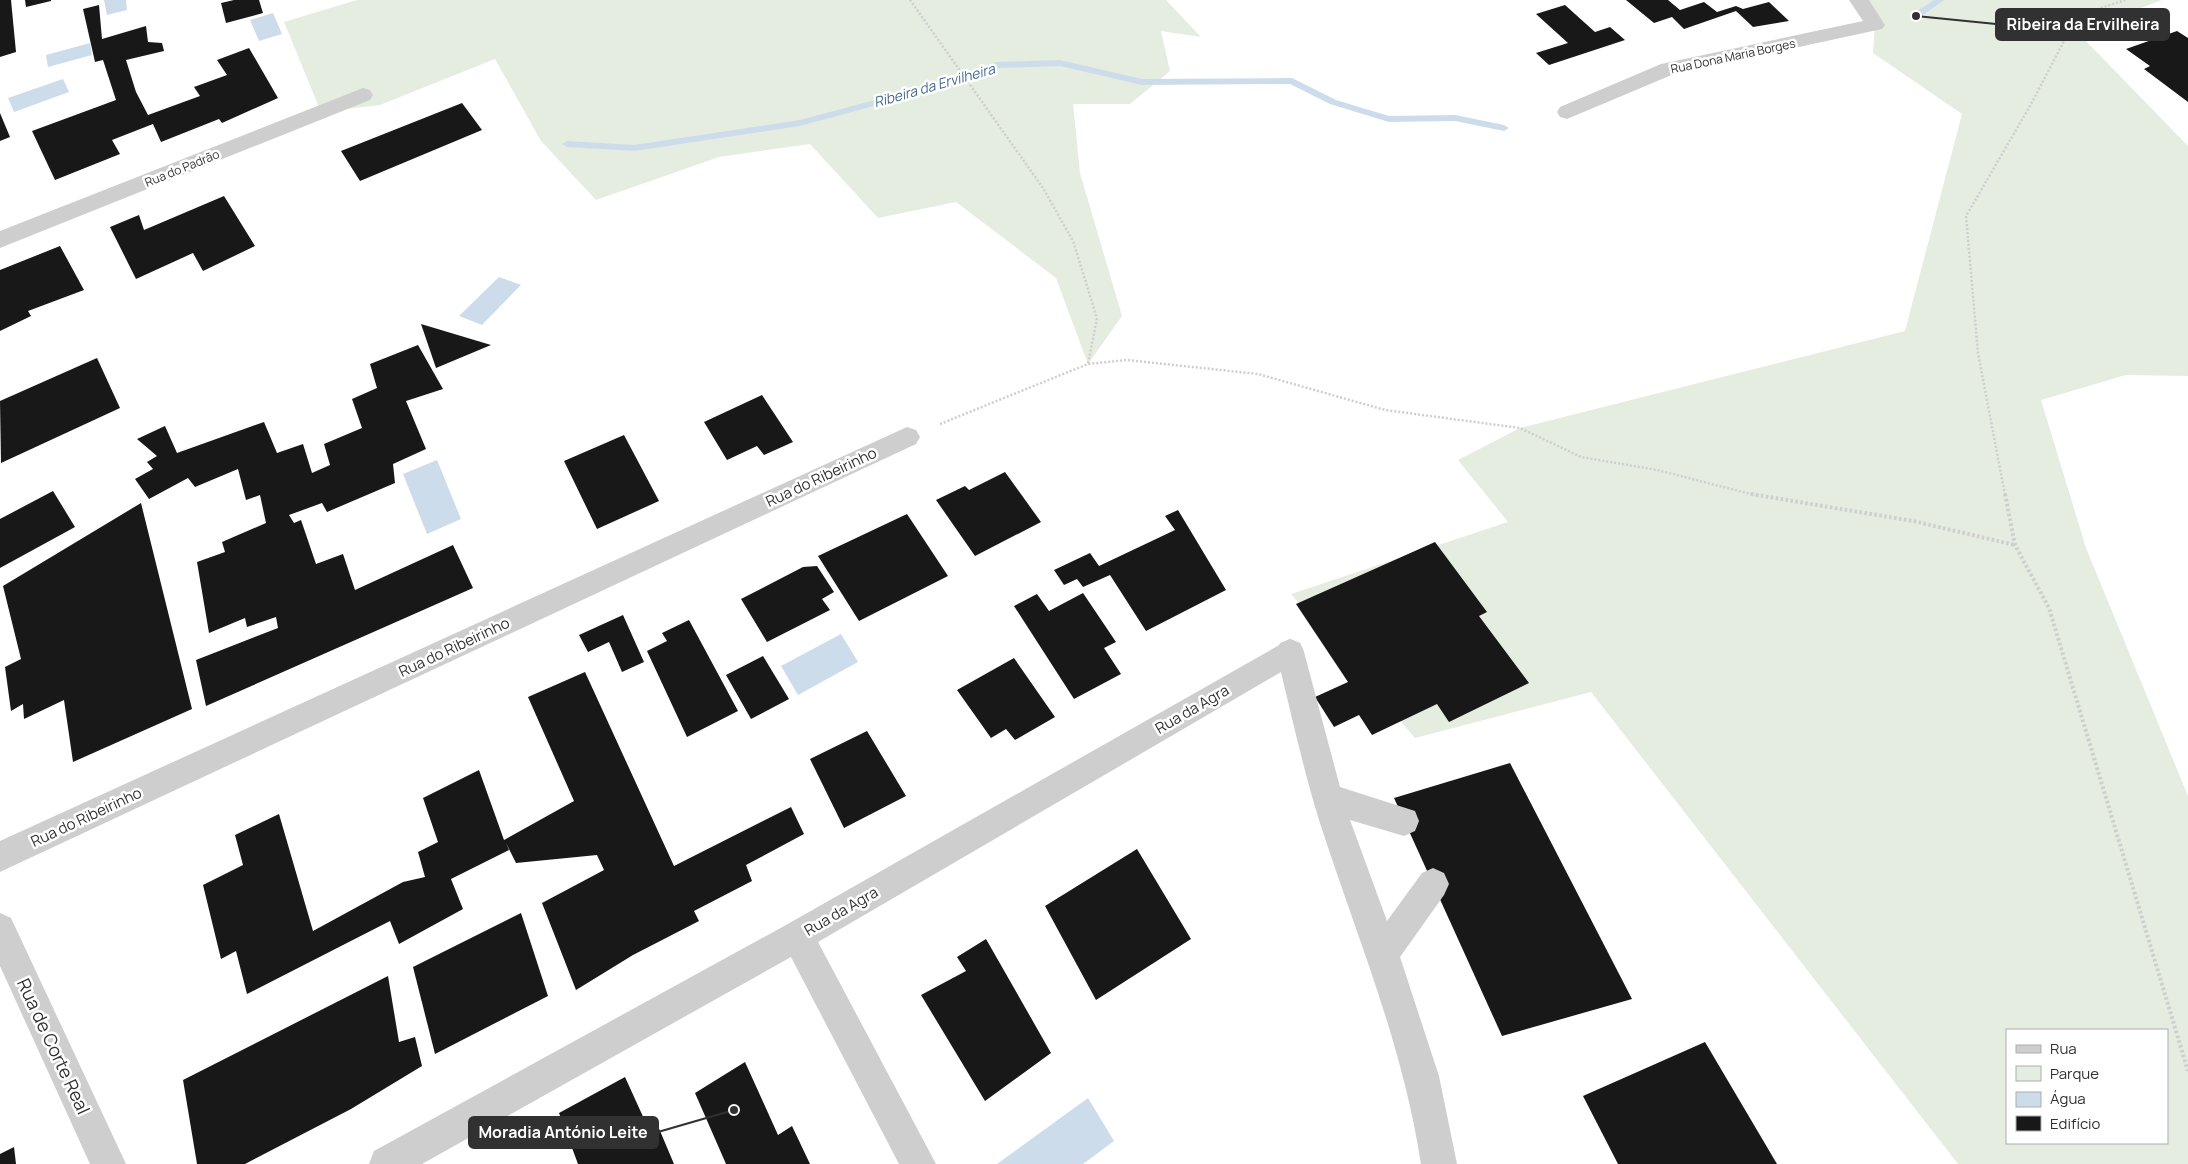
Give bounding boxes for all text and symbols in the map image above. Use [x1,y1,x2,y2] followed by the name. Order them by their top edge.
[1996,9,2169,40] callout: Ribeira da Ervilheira
[2006,13,2160,35] text: Ribeira da Ervilheira
[1669,34,1797,78] street label: Rua Dona Maria Borges
[871,58,998,111] water label: Ribeira da Ervilheira
[142,145,222,191] street label: Rua do Padrão
[762,442,880,512] street label: Rua do Ribeirinho
[395,612,513,682] street label: Rua do Ribeirinho
[1151,679,1233,739] street label: Rua da Agra
[27,782,145,852] street label: Rua do Ribeirinho
[800,881,882,941] street label: Rua da Agra
[12,974,96,1118] street label: Rua de Corte Real
[2006,1029,2168,1144] legend
[2050,1038,2077,1059] text: Rua
[2050,1063,2099,1084] text: Parque
[2050,1088,2086,1109] text: Água
[2050,1113,2101,1134] text: Edifício
[469,1117,658,1148] callout: Moradia António Leite
[478,1121,648,1143] text: Moradia António Leite

